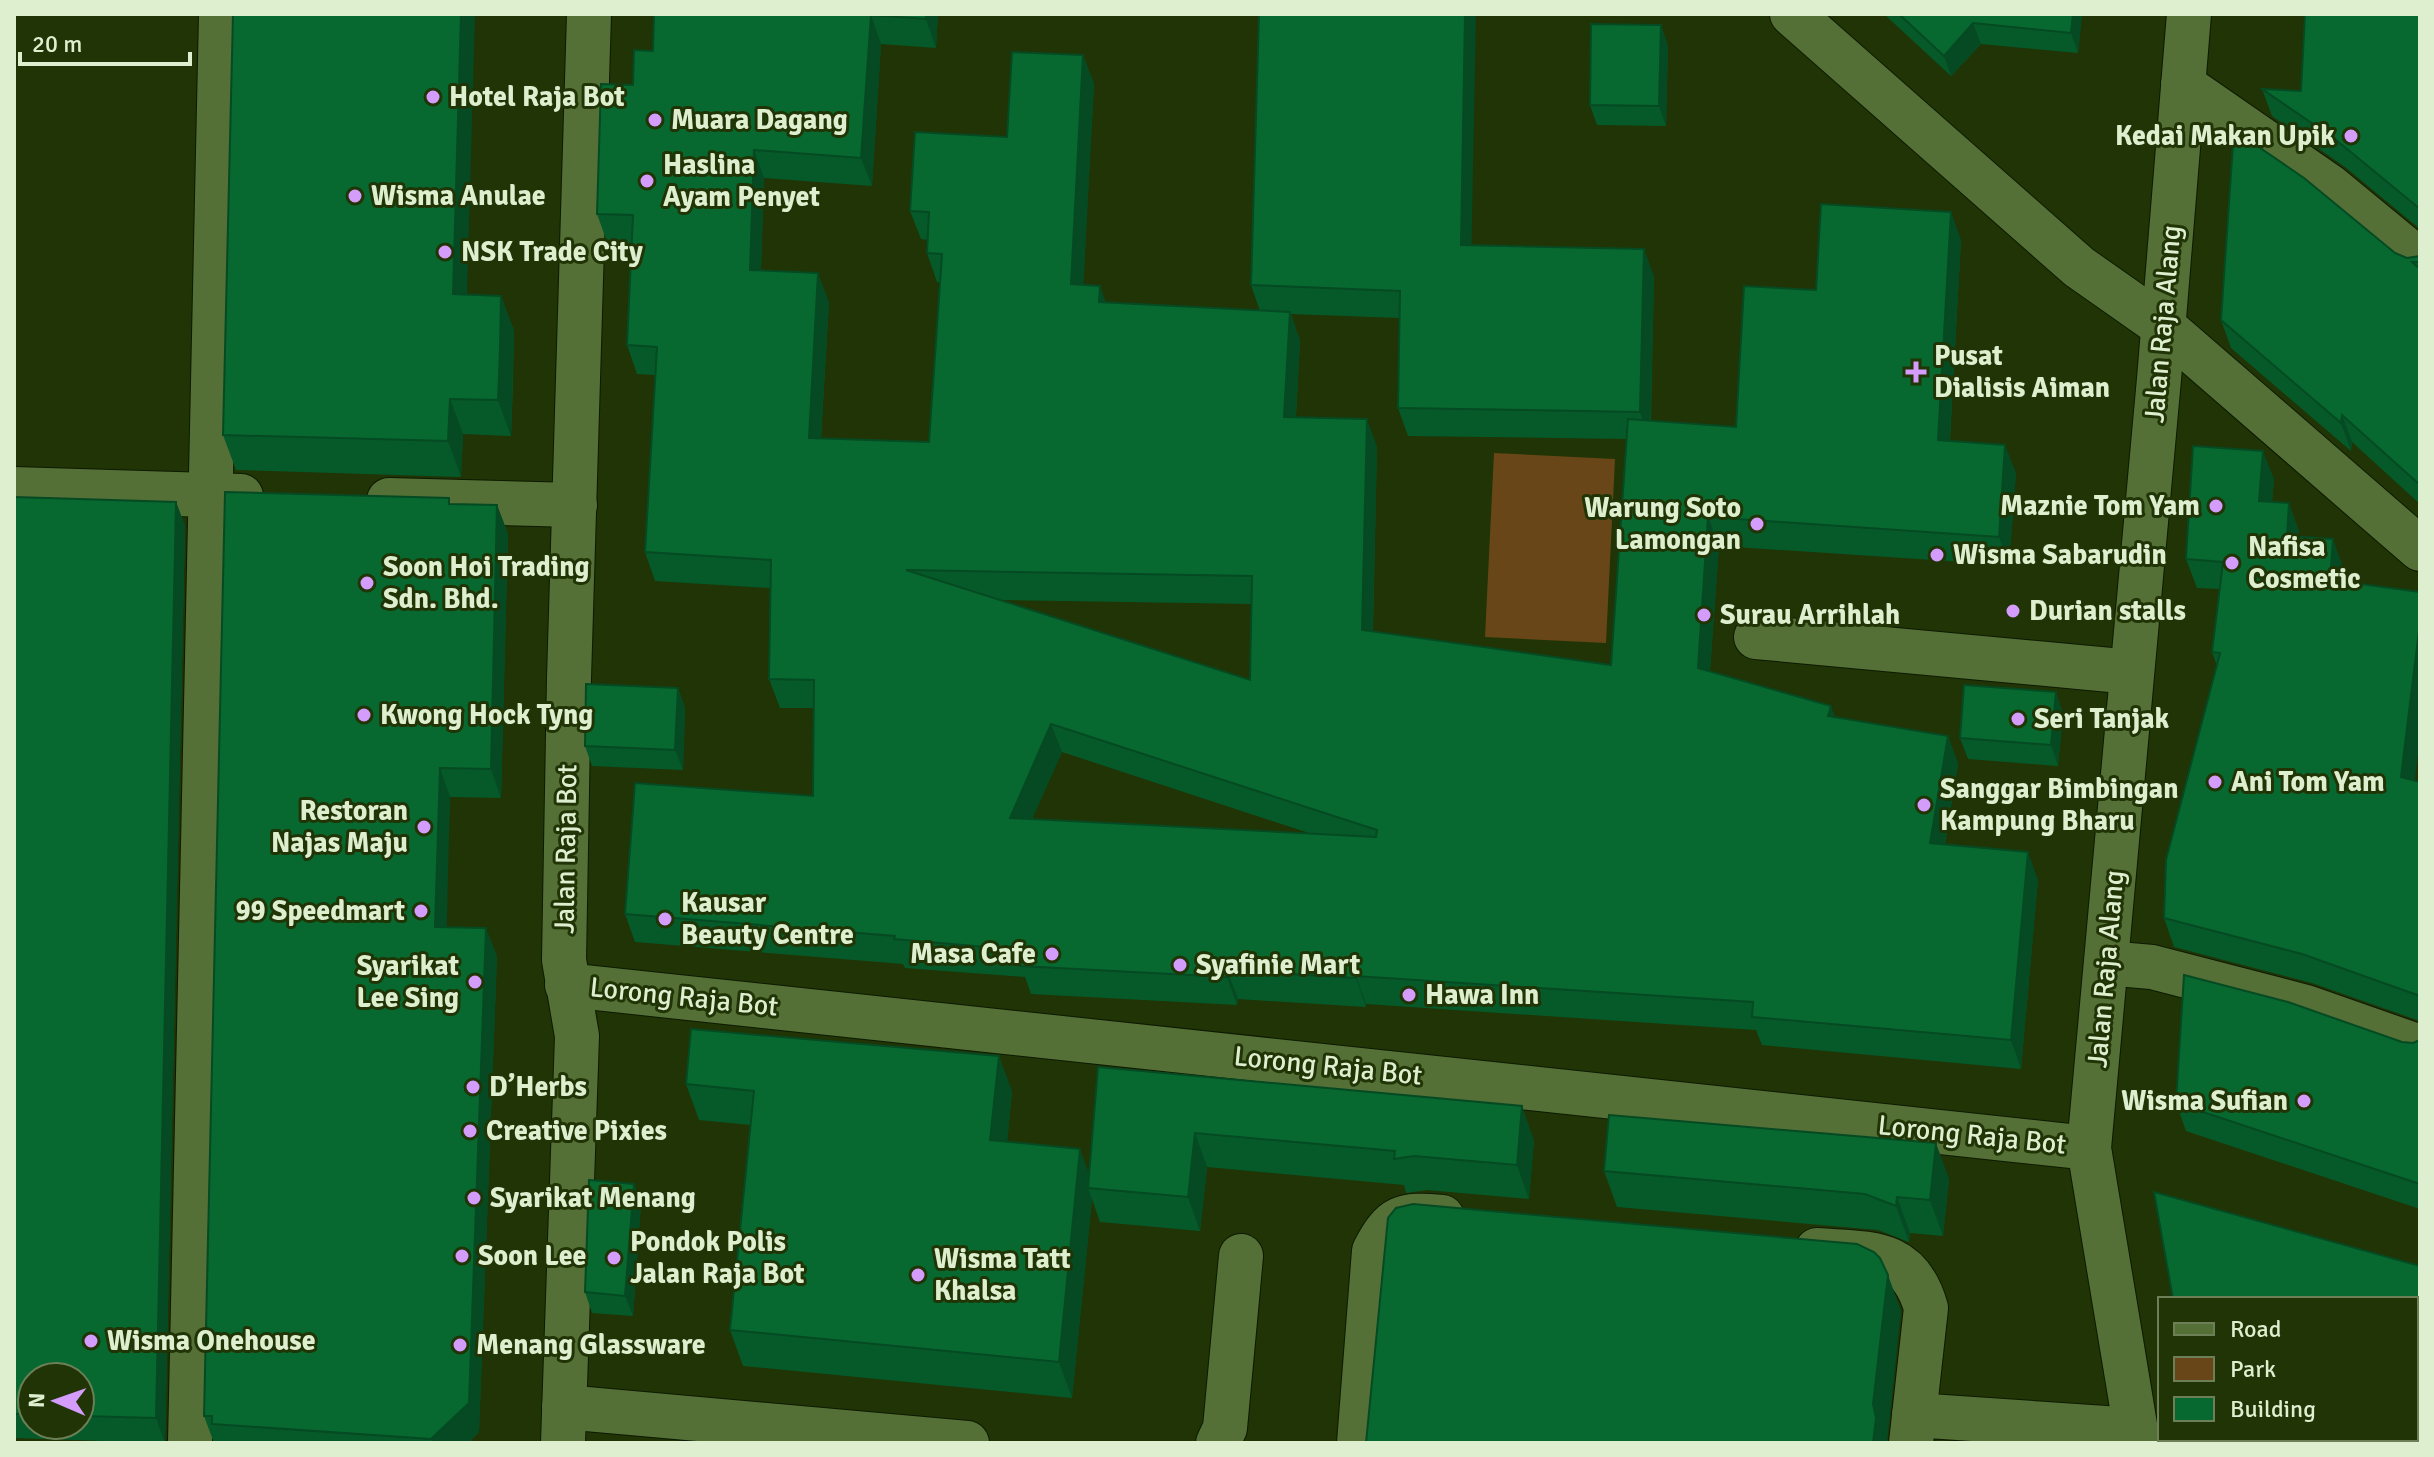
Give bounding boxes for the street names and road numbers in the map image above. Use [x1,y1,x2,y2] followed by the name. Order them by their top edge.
[2137,224,2189,424] street label: Jalan Raja Alang
[548,764,584,934] street label: Jalan Raja Bot
[2080,869,2132,1069] street label: Jalan Raja Alang
[588,970,780,1024] street label: Lorong Raja Bot
[1232,1039,1424,1093] street label: Lorong Raja Bot
[1876,1108,2068,1162] street label: Lorong Raja Bot

